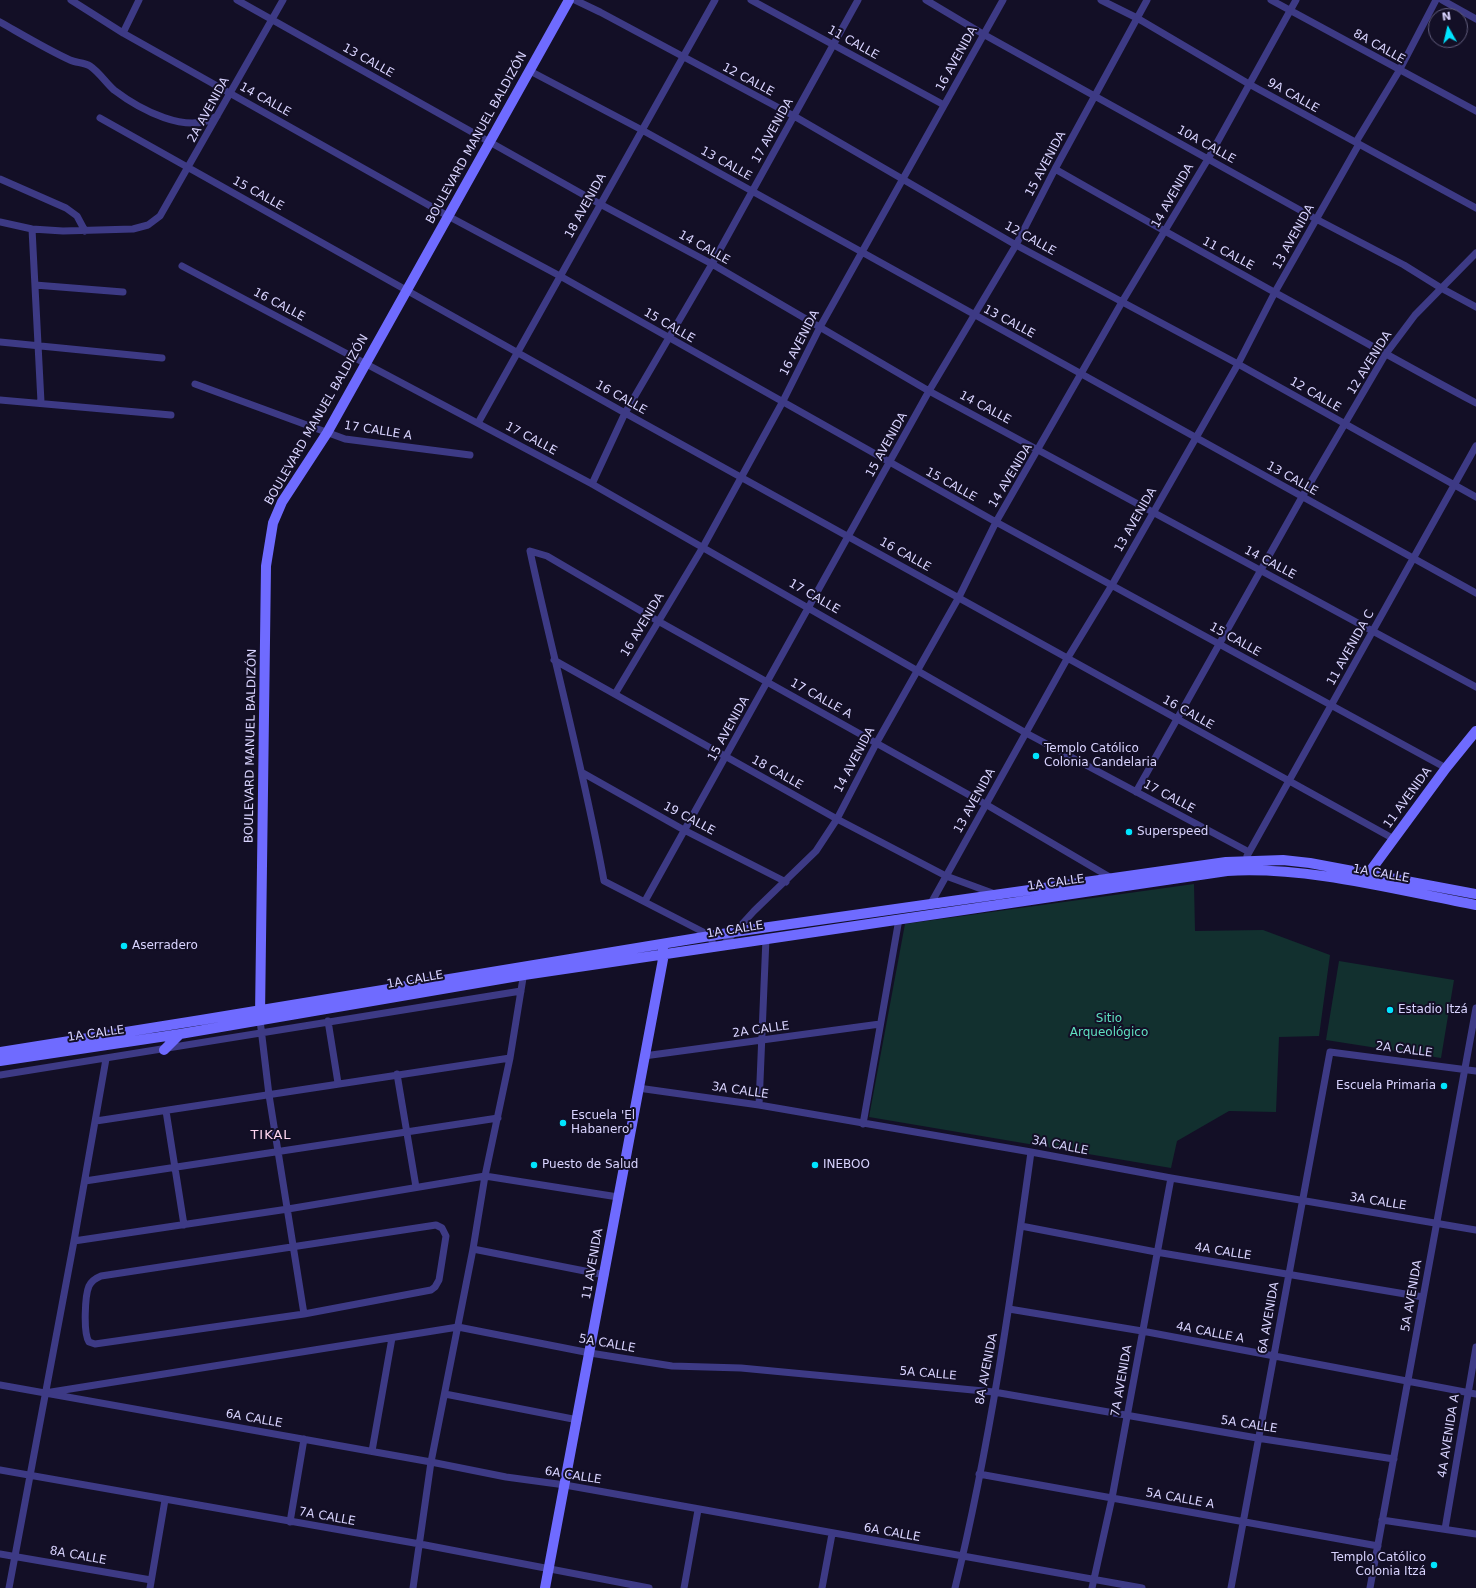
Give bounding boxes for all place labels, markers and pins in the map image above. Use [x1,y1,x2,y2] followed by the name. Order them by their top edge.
[1044,742,1157,770] place label: Templo Católico Colonia Candelaria
[1031,751,1041,761] marker: Templo Católico Colonia Candelaria
[1137,825,1208,839] place label: Superspeed
[1124,827,1134,837] marker: Superspeed
[132,939,198,953] place label: Aserradero
[119,941,129,951] marker: Aserradero
[1398,1003,1468,1017] place label: Estadio Itzá
[1385,1005,1395,1015] marker: Estadio Itzá
[1336,1079,1436,1093] place label: Escuela Primaria
[1439,1081,1449,1091] marker: Escuela Primaria
[571,1109,635,1137] place label: Escuela 'El Habanero'
[558,1118,568,1128] marker: Escuela 'El Habanero'
[542,1158,638,1172] place label: Puesto de Salud
[823,1158,870,1172] place label: INEBOO
[529,1160,539,1170] marker: Puesto de Salud
[810,1160,820,1170] marker: INEBOO
[1331,1551,1426,1579] place label: Templo Católico Colonia Itzá
[1429,1560,1439,1570] marker: Templo Católico Colonia Itzá

